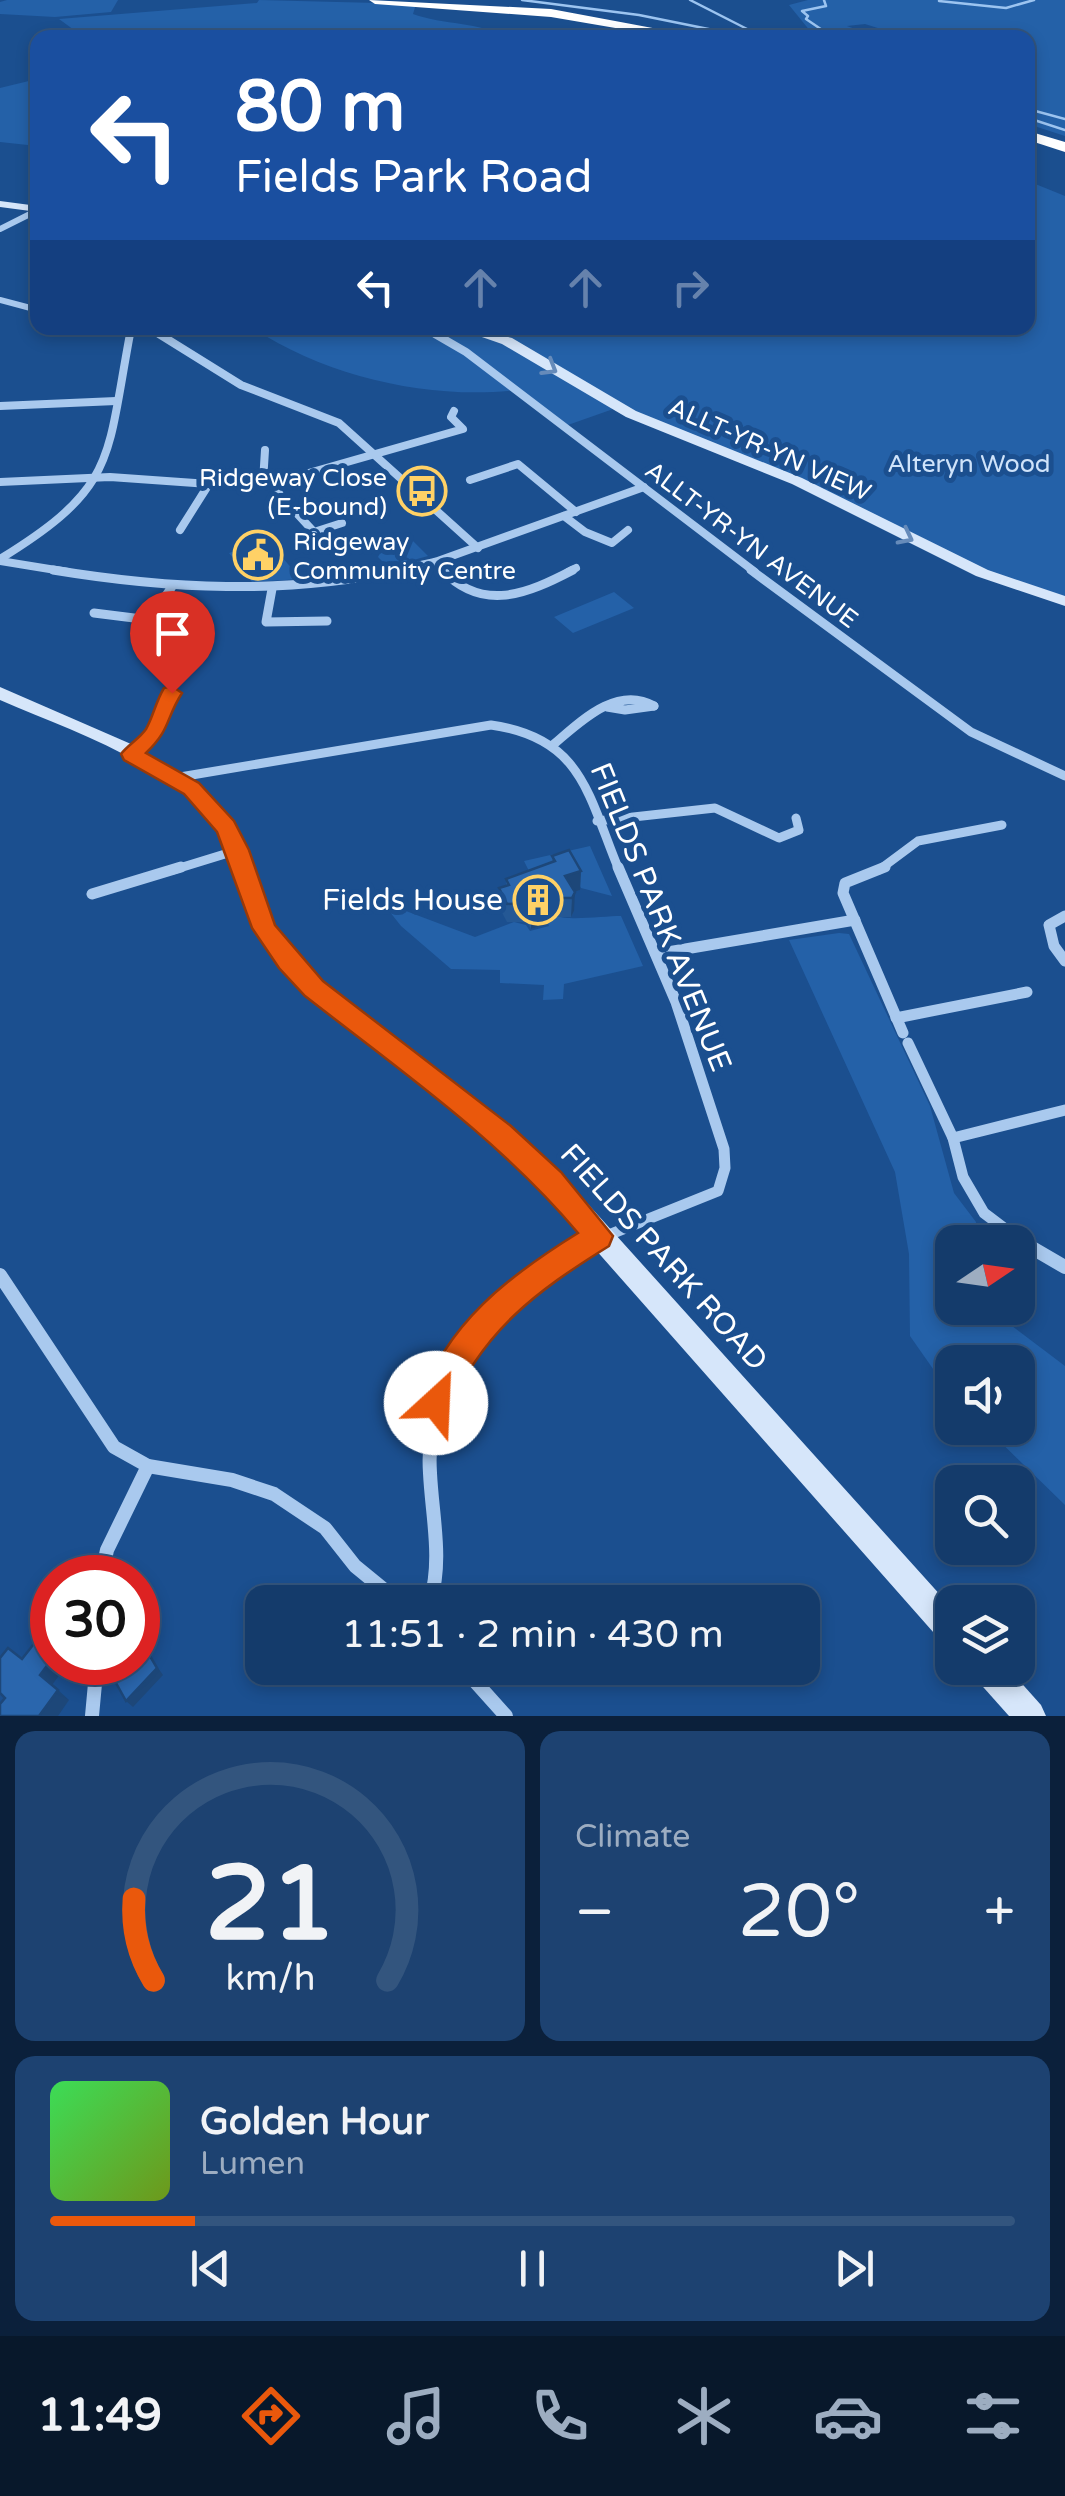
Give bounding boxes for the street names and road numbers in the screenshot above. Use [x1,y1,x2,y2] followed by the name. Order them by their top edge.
[664,392,875,508] street label: ALLT-YR-YN VIEW
[639,455,864,635] street label: ALLT-YR-YN AVENUE
[582,758,739,1077] street label: FIELDS PARK AVENUE
[552,1136,775,1378] street label: FIELDS PARK ROAD

